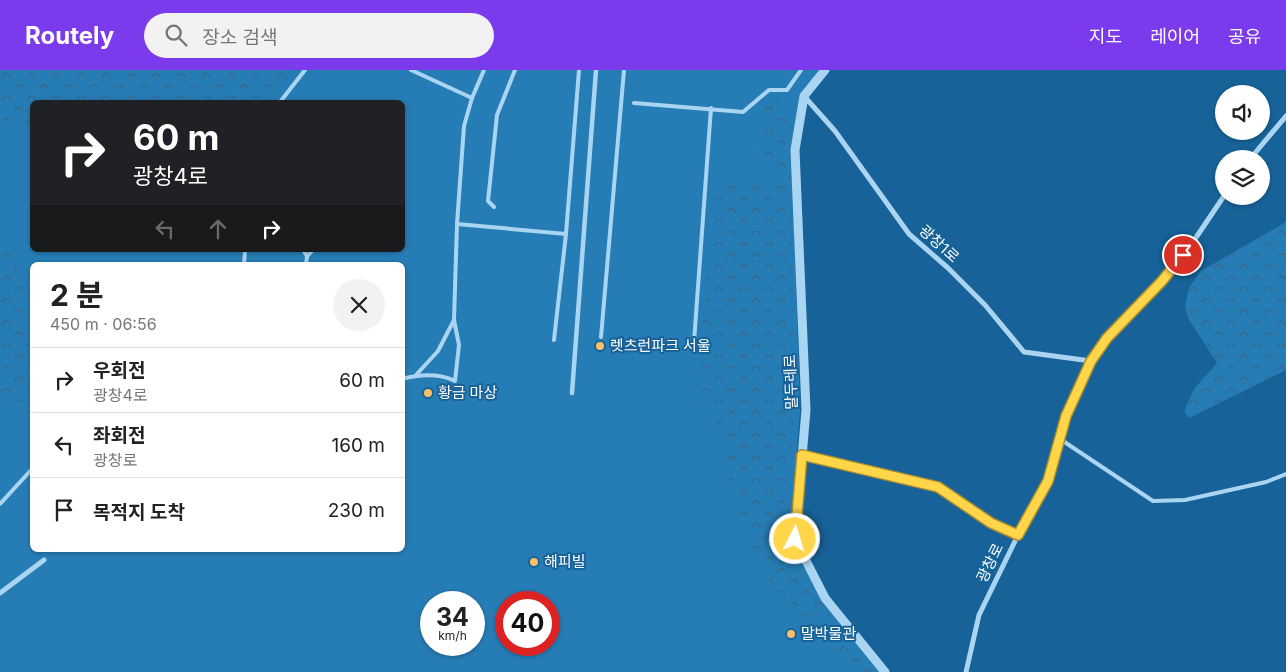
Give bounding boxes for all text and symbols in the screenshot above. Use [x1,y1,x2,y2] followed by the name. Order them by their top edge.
[144,13,494,58] search box
[25,21,114,50] text: Routely
[162,21,190,49] icon: search
[202,26,277,49] text: 장소 검색
[1089,26,1122,47] text: 지도
[1150,26,1200,47] text: 레이어
[1228,26,1261,47] text: 공유
[1215,85,1270,205] map controls
[1215,85,1270,140] button: sound
[133,116,220,158] text: 60 m
[50,120,115,185] icon: right
[1215,150,1270,205] button: layers
[133,163,208,189] text: 광창4로
[151,215,179,243] icon: left
[204,215,232,243] icon: ahead
[257,215,285,243] icon: right
[915,221,963,267] street label: 광창1로
[1162,234,1204,276] pin
[1169,241,1197,269] icon: arrive
[50,277,104,313] text: 2 분
[333,279,385,331] button: close
[50,314,157,334] text: 450 m · 06:56
[610,336,711,355] place label: 렛츠런파크 서울
[594,340,606,352] marker: 렛츠런파크 서울
[780,354,801,410] street label: 말두레로
[93,359,145,382] text: 우회전
[50,366,78,394] icon: right
[339,369,385,392] text: 60 m
[438,383,498,402] place label: 황금 마상
[93,385,148,405] text: 광창4로
[422,387,434,399] marker: 황금 마상
[93,424,145,447] text: 좌회전
[50,431,78,459] icon: left
[332,434,385,457] text: 160 m
[93,450,137,470] text: 광창로
[50,496,78,524] icon: arrive
[328,499,385,522] text: 230 m
[93,501,185,524] text: 목적지 도착
[768,512,820,564] position arrow
[972,540,1007,586] street label: 광창로
[544,552,585,571] place label: 해피빌
[528,556,540,568] marker: 해피빌
[495,591,560,656] speed limit sign: 40
[436,602,469,632] text: 34
[801,624,856,643] place label: 말박물관
[438,628,467,643] text: km/h
[785,628,797,640] marker: 말박물관

